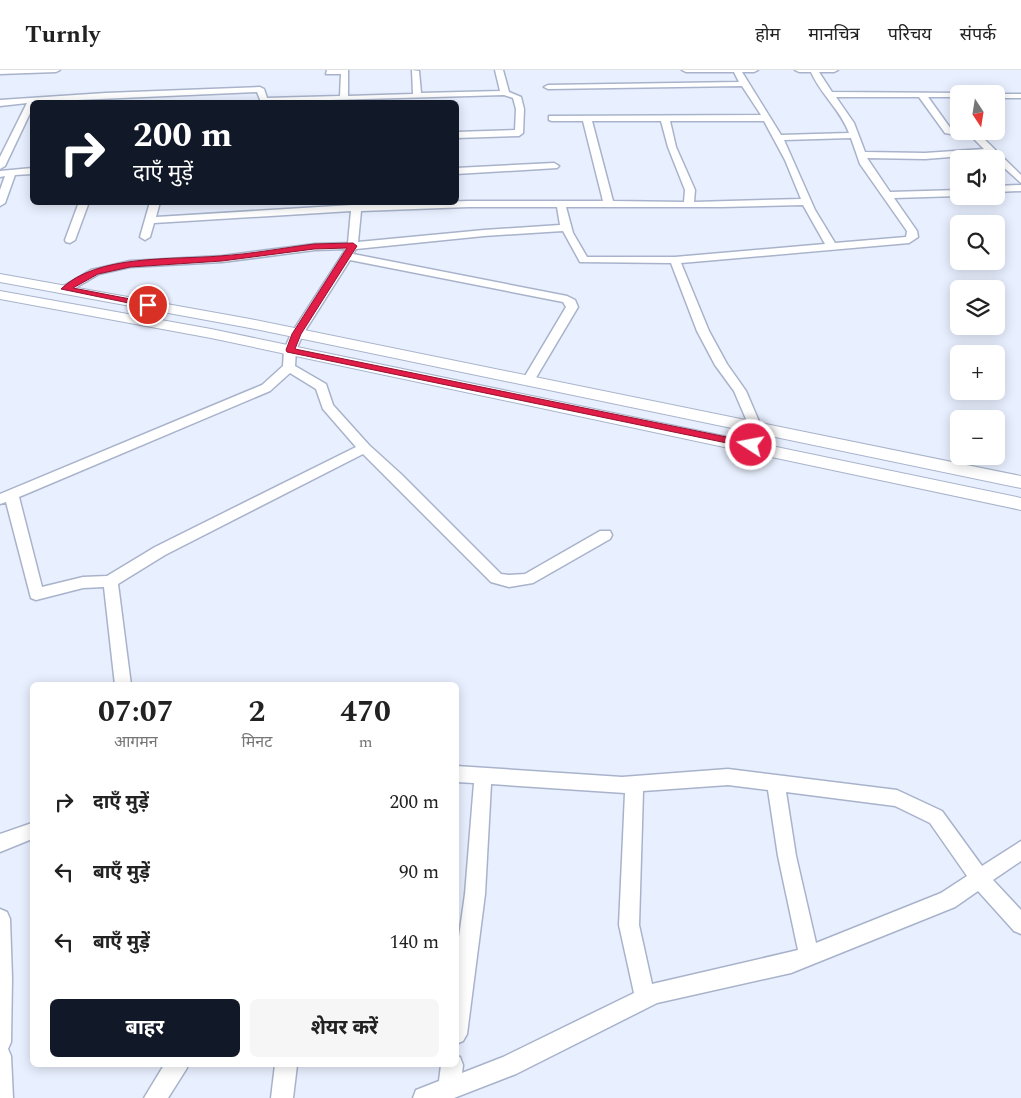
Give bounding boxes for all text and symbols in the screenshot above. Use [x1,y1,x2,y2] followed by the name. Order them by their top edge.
[25,17,100,53] text: Turnly
[755,21,780,48] text: होम
[808,21,860,48] text: मानचित्र
[888,21,932,48] text: परिचय
[960,21,996,48] text: संपर्क
[950,85,1005,140] north arrow
[950,85,1005,465] map controls
[133,109,232,162] text: 200 m
[50,120,115,185] icon: right
[950,150,1005,205] button: sound
[133,157,193,190] text: दाएँ मुड़ें
[950,215,1005,270] button: search
[950,280,1005,335] button: layers
[127,284,169,326] pin
[134,291,162,319] icon: arrive
[950,345,1005,400] button: +
[950,410,1005,465] button: −
[724,418,776,470] position arrow
[98,689,173,735] text: 07:07
[249,689,265,735] text: 2
[340,689,391,735] text: 470
[114,730,158,754] text: आगमन
[242,730,272,754] text: मिनट
[359,730,372,754] text: m
[50,788,78,816] icon: right
[93,788,149,817] text: दाएँ मुड़ें
[389,788,439,817] text: 200 m
[50,858,78,886] icon: left
[93,858,150,887] text: बाएँ मुड़ें
[399,858,439,887] text: 90 m
[50,928,78,956] icon: left
[93,928,150,957] text: बाएँ मुड़ें
[389,928,439,957] text: 140 m
[50,999,240,1057] button: बाहर
[250,999,439,1057] button: शेयर करें

